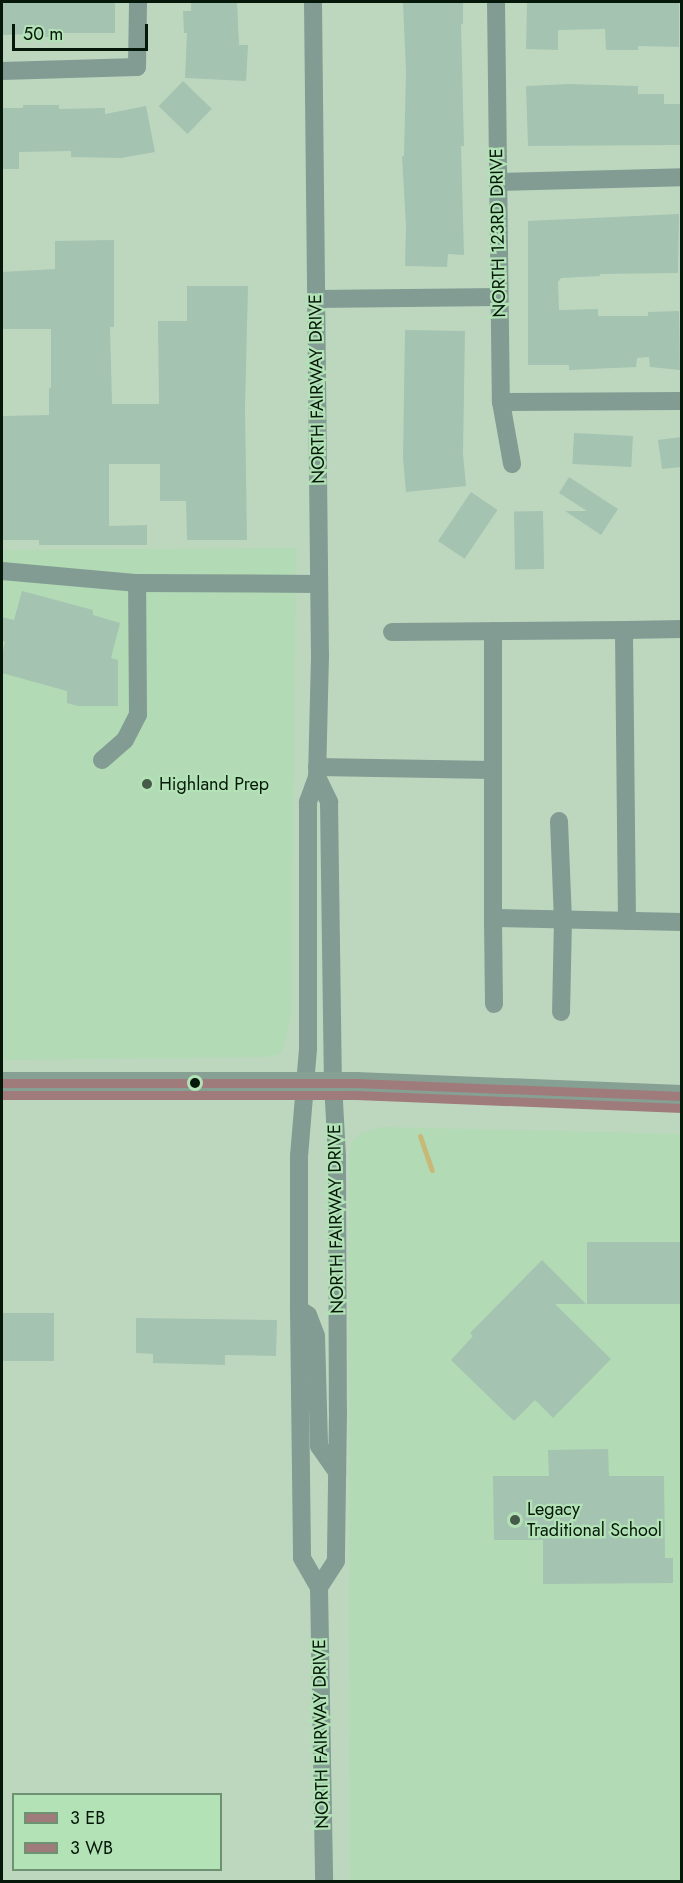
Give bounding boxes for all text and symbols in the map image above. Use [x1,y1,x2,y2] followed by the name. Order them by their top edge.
[15,12,152,50] scale bar
[23,21,63,47] text: 50 m
[486,148,510,318] street label: NORTH 123RD DRIVE
[305,294,329,484] street label: NORTH FAIRWAY DRIVE
[159,773,269,795] place label: Highland Prep
[140,777,154,791] marker: Highland Prep
[189,1077,201,1089] unlabelled marker
[324,1124,348,1314] street label: NORTH FAIRWAY DRIVE
[527,1499,662,1541] place label: Legacy Traditional School
[508,1513,522,1527] marker: Legacy Traditional School
[309,1639,333,1829] street label: NORTH FAIRWAY DRIVE
[12,1793,222,1871] legend
[70,1805,105,1831] text: 3 EB
[70,1835,113,1861] text: 3 WB

